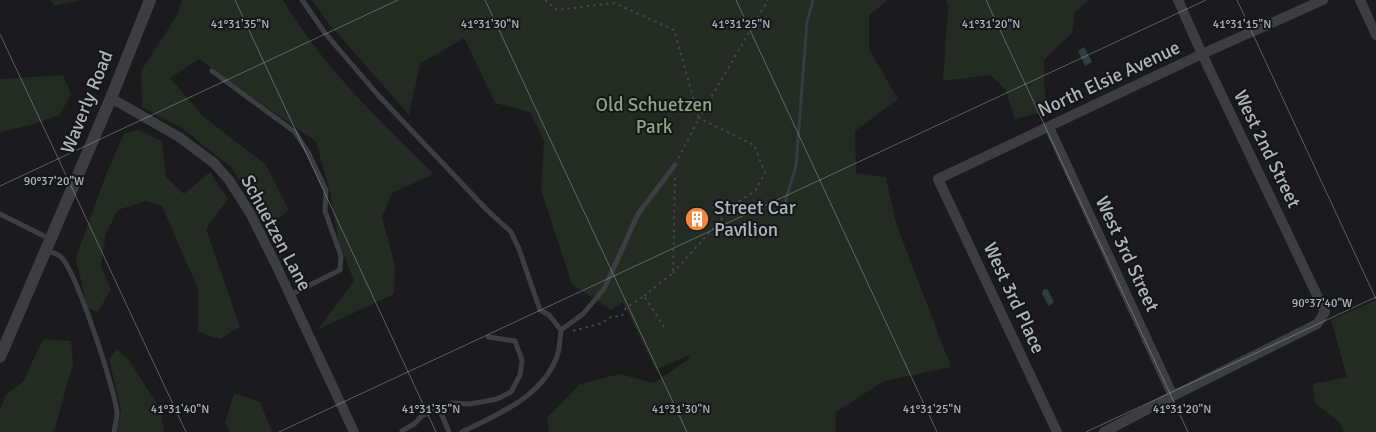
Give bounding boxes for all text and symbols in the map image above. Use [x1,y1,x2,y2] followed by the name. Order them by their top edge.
[211,17,269,32] text: 41°31'35"N
[461,17,519,32] text: 41°31'30"N
[712,17,770,32] text: 41°31'25"N
[962,17,1020,32] text: 41°31'20"N
[1213,17,1271,32] text: 41°31'15"N
[1034,36,1184,122] street label: North Elsie Avenue
[56,47,118,157] street label: Waverly Road
[1228,86,1306,212] street label: West 2nd Street
[596,93,712,139] park label: Old Schuetzen Park
[235,171,317,295] street label: Schuetzen Lane
[24,174,84,189] text: 90°37'20"W
[1090,192,1164,316] street label: West 3rd Street
[714,196,796,242] place label: Street Car Pavilion
[684,206,710,232] building icon: Street Car Pavilion
[978,239,1050,357] street label: West 3rd Place
[1292,296,1352,311] text: 90°37'40"W
[151,402,209,417] text: 41°31'40"N
[402,402,460,417] text: 41°31'35"N
[652,402,710,417] text: 41°31'30"N
[903,402,961,417] text: 41°31'25"N
[1153,402,1211,417] text: 41°31'20"N

